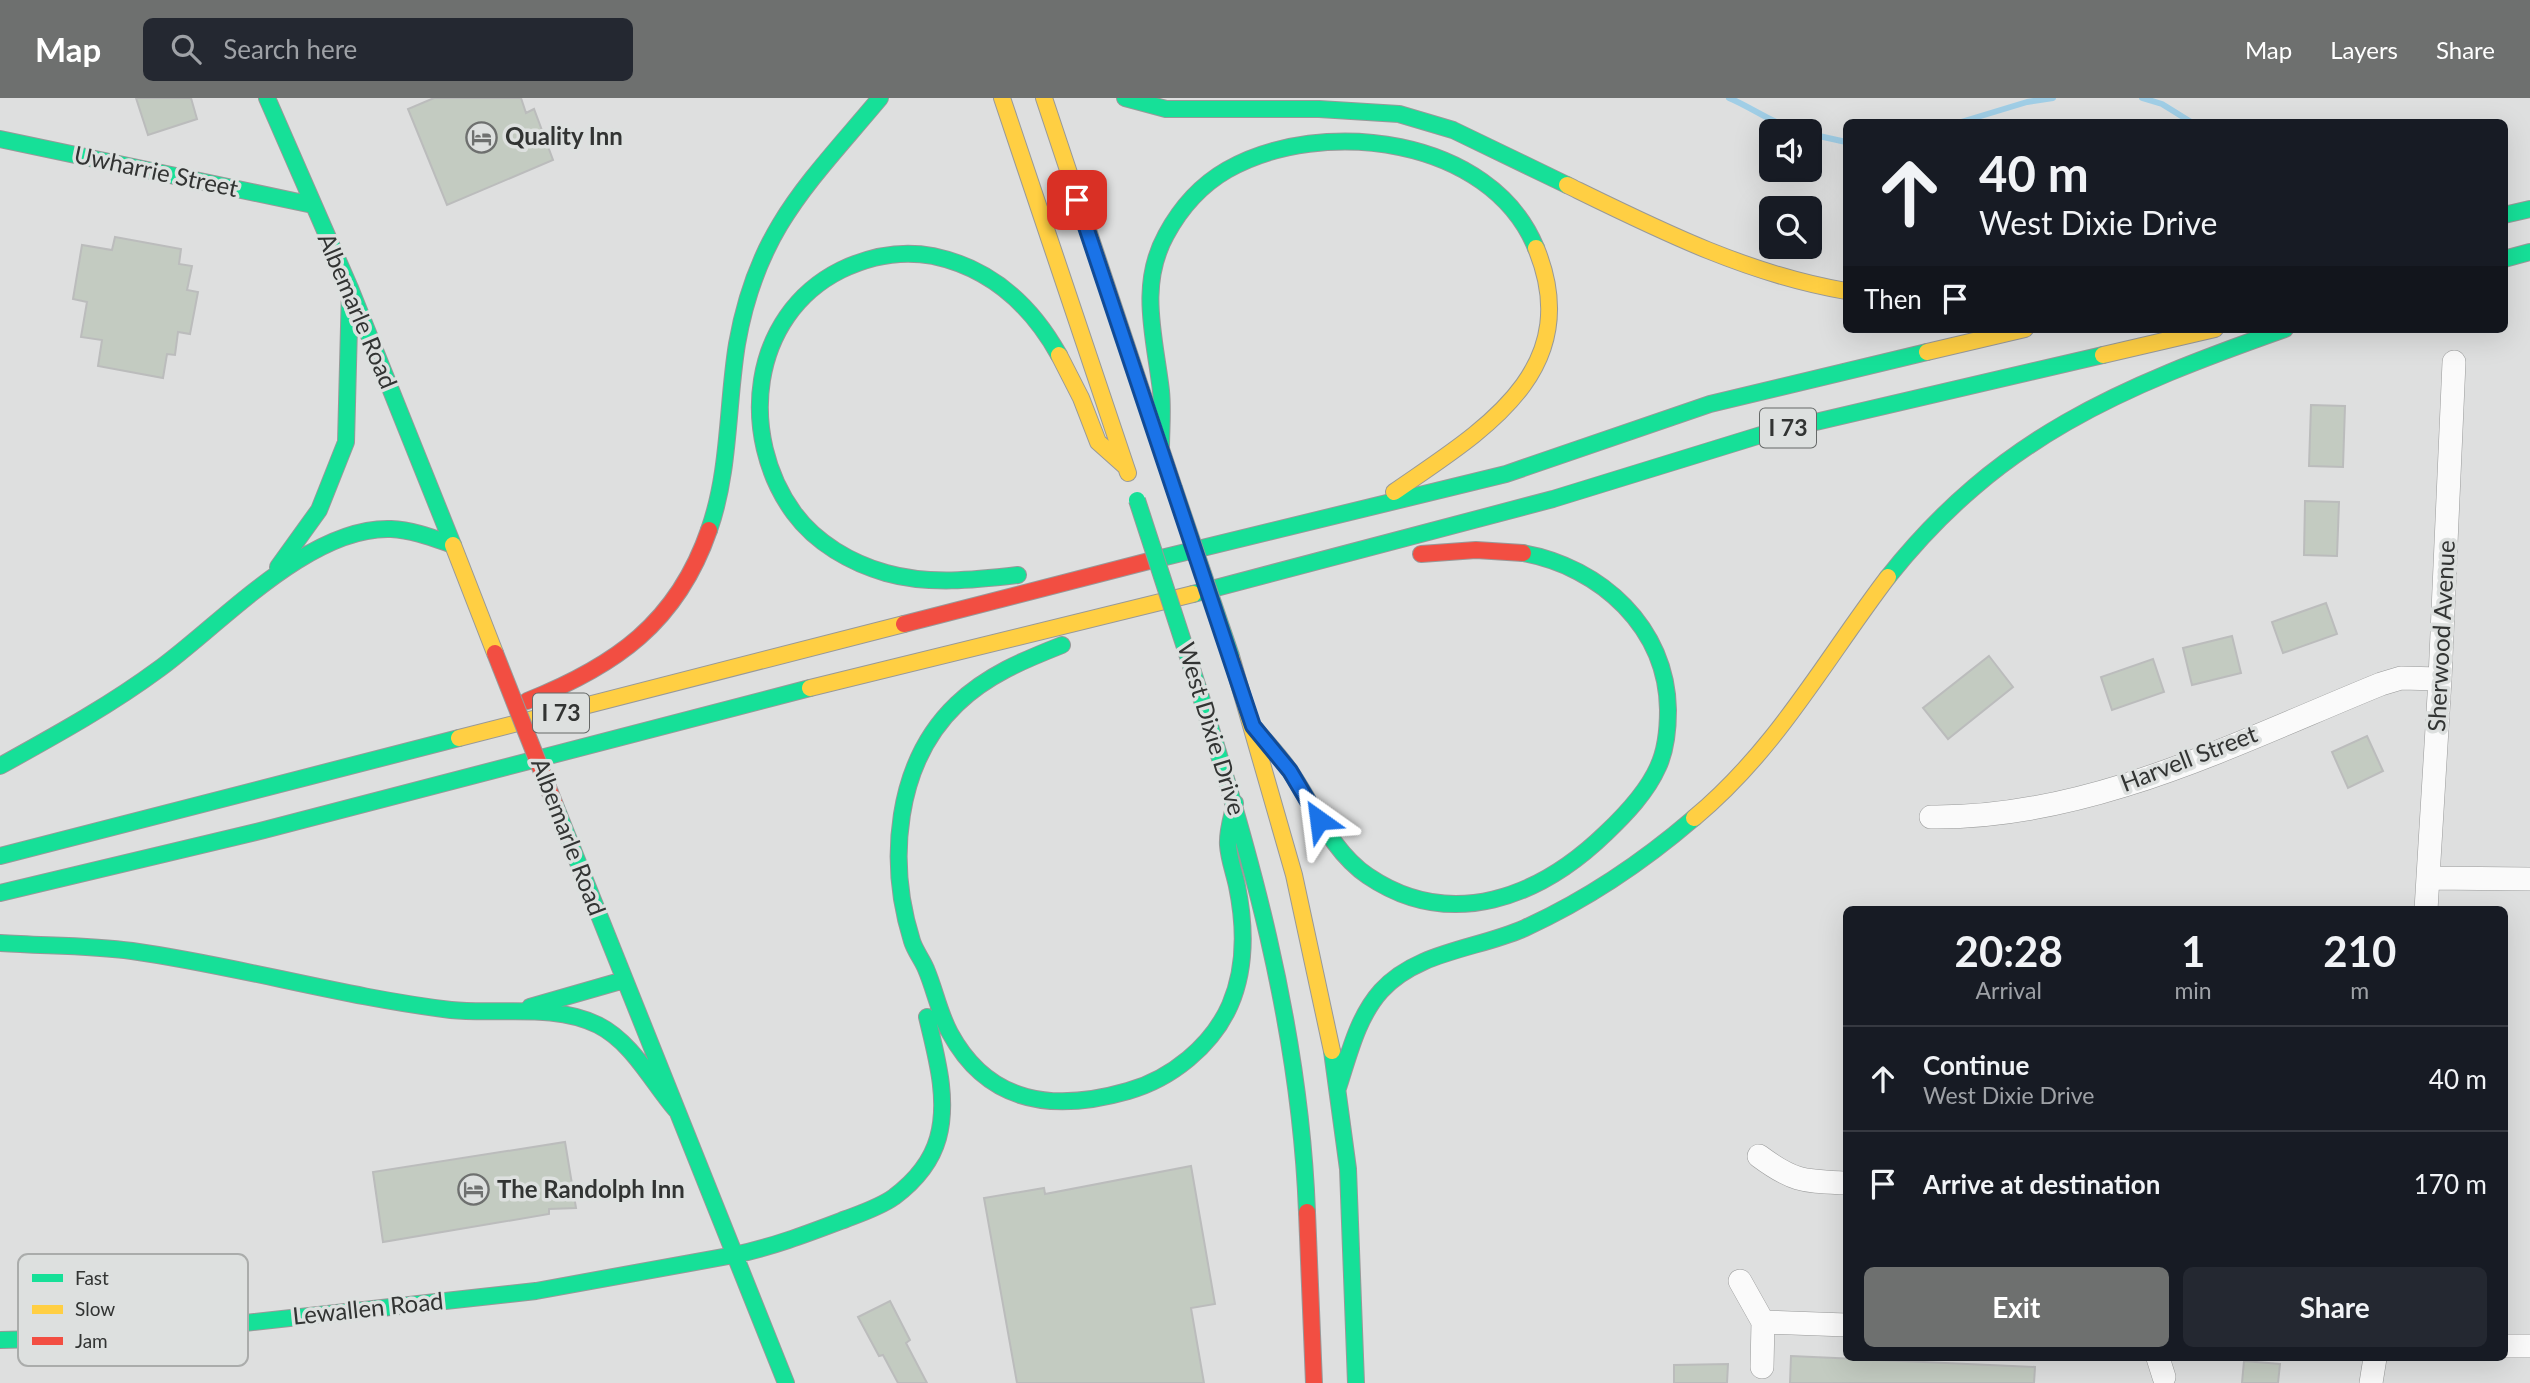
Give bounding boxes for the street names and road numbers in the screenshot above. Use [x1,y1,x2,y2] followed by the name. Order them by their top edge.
[72,139,241,202] street label: Uwharrie Street
[313,228,404,393] street label: Albemarle Road
[1760,408,1816,448] road number: I 73
[2421,539,2460,732] street label: Sherwood Avenue
[1172,639,1252,818] street label: West Dixie Drive
[533,694,589,733] road number: I 73
[2116,718,2261,797] street label: Harvell Street
[526,754,613,919] street label: Albemarle Road
[291,1285,445,1330] street label: Lewallen Road

